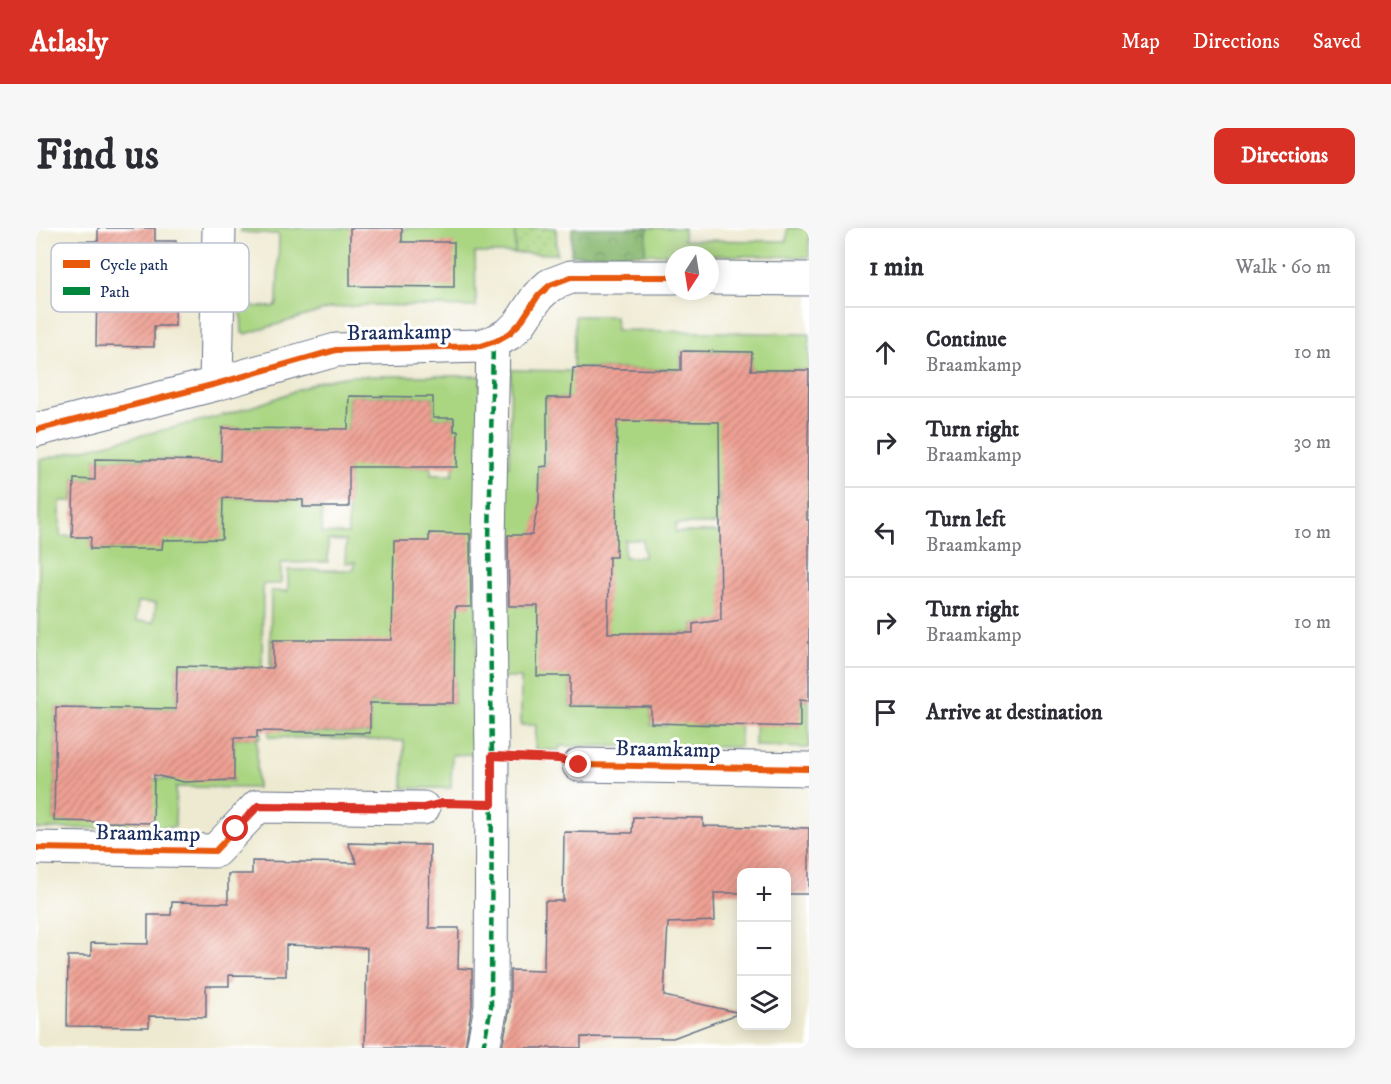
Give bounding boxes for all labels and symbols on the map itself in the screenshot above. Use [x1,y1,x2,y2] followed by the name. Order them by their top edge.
[51,243,249,312] legend
[665,246,719,300] north arrow
[100,255,169,275] text: Cycle path
[100,282,130,302] text: Path
[346,318,452,347] street label: Braamkamp
[615,735,721,764] street label: Braamkamp
[565,751,591,777] route end
[222,815,248,841] route start
[95,819,201,848] street label: Braamkamp

